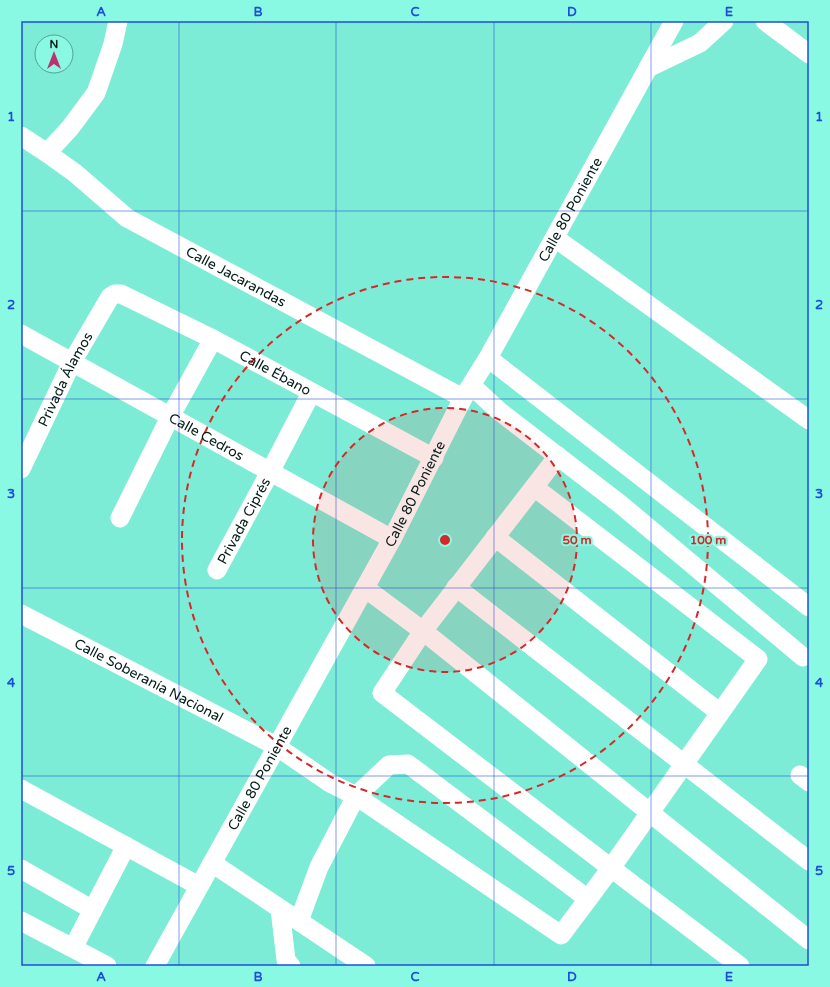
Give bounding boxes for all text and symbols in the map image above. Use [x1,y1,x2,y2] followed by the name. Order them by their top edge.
[96,4,106,20] text: A
[253,4,263,20] text: B
[410,4,420,20] text: C
[567,4,577,20] text: D
[725,4,733,20] text: E
[34,34,74,74] north arrow
[50,38,58,51] text: N
[7,109,15,125] text: 1
[815,109,823,125] text: 1
[534,154,606,265] street label: Calle 80 Poniente
[183,243,289,310] street label: Calle Jacarandas
[7,297,15,313] text: 2
[815,297,823,313] text: 2
[34,329,96,429] street label: Privada Álamos
[237,346,314,399] street label: Calle Ébano
[166,409,247,464] street label: Calle Cedros
[381,438,449,550] street label: Calle 80 Poniente
[213,474,274,567] street label: Privada Ciprés
[7,486,15,502] text: 3
[815,486,823,502] text: 3
[438,533,452,547] centre of rings
[562,533,592,547] text: 50 m
[690,533,726,547] text: 100 m
[72,635,226,726] street label: Calle Soberanía Nacional
[7,675,16,691] text: 4
[815,675,824,691] text: 4
[224,723,295,833] street label: Calle 80 Poniente
[7,863,15,879] text: 5
[815,863,823,879] text: 5
[96,969,106,985] text: A
[253,969,263,985] text: B
[410,969,420,985] text: C
[567,969,577,985] text: D
[725,969,733,985] text: E

